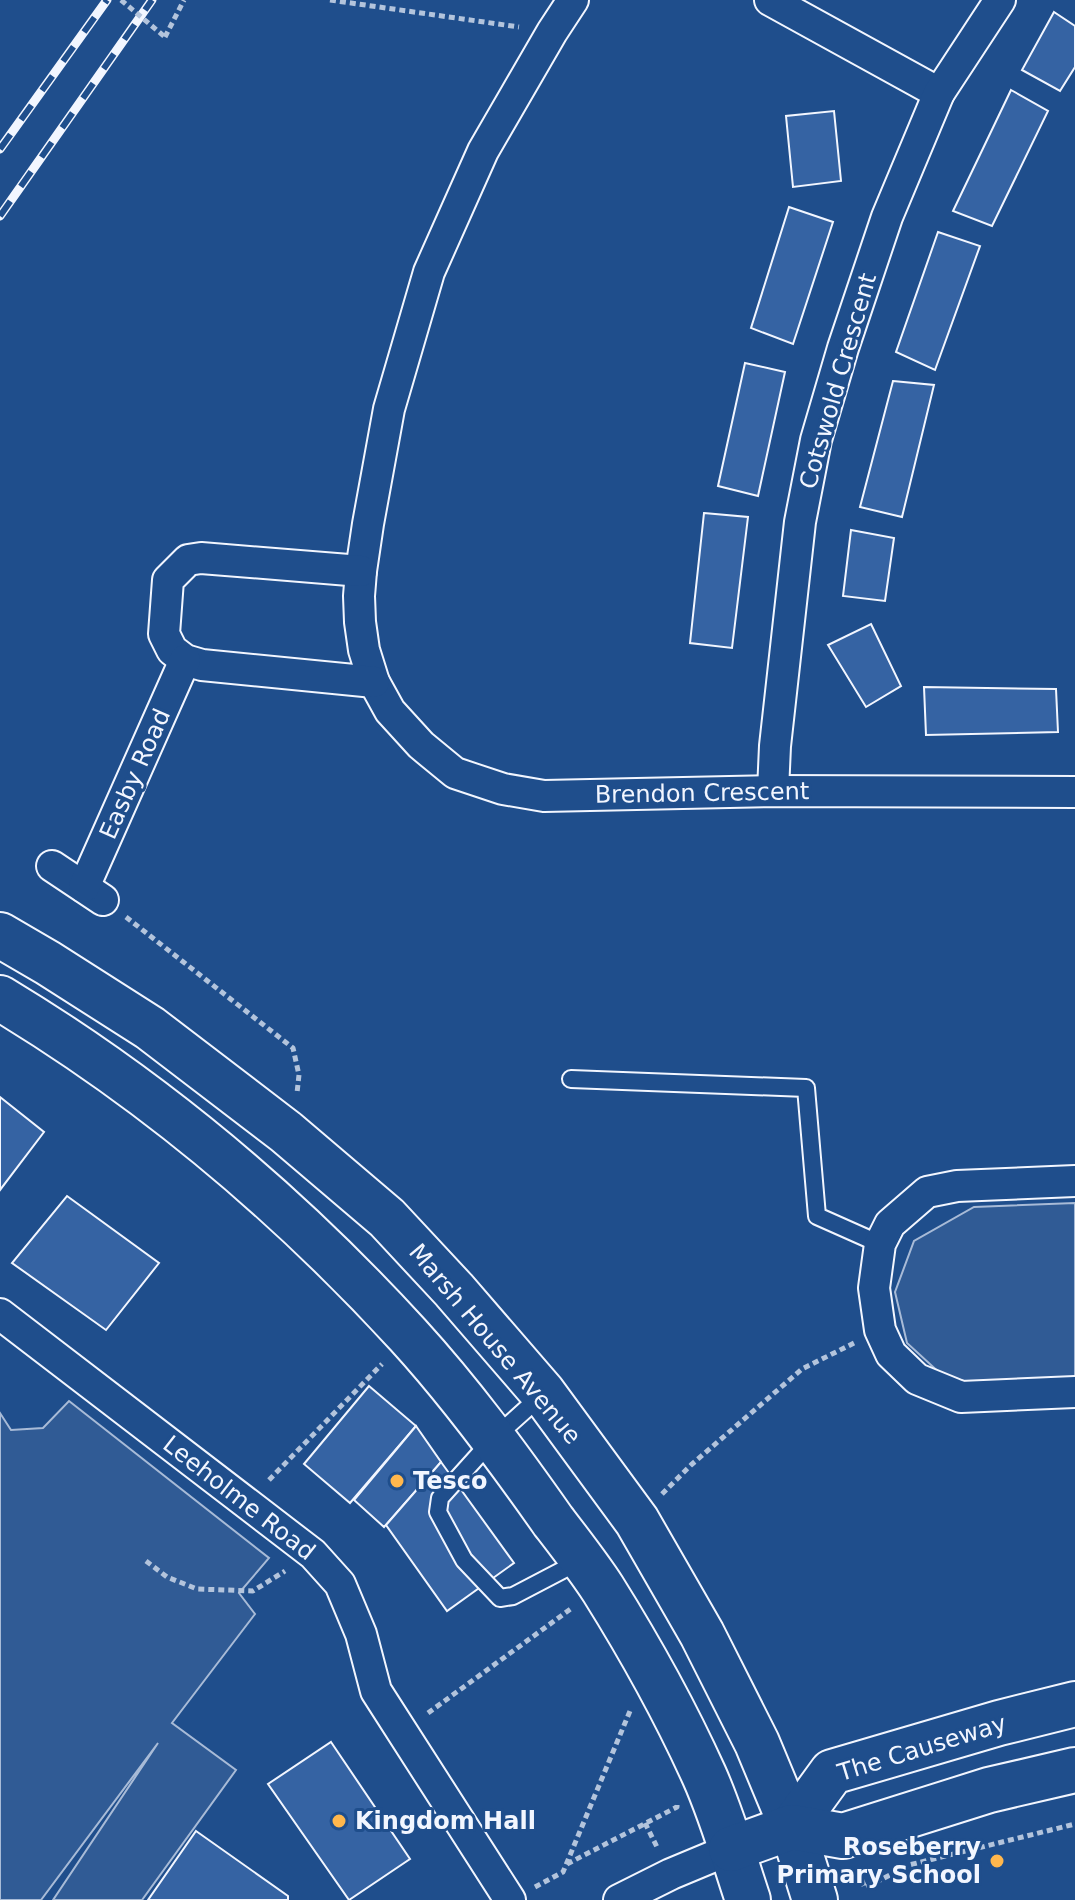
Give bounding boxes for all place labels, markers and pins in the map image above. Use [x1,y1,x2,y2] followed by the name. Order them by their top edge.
[413,1467,487,1495] place label: Tesco
[388,1472,406,1490] marker: Tesco
[355,1807,536,1835] place label: Kingdom Hall
[330,1812,348,1830] marker: Kingdom Hall
[777,1833,981,1889] place label: Roseberry Primary School
[988,1852,1006,1870] marker: Roseberry Primary School

